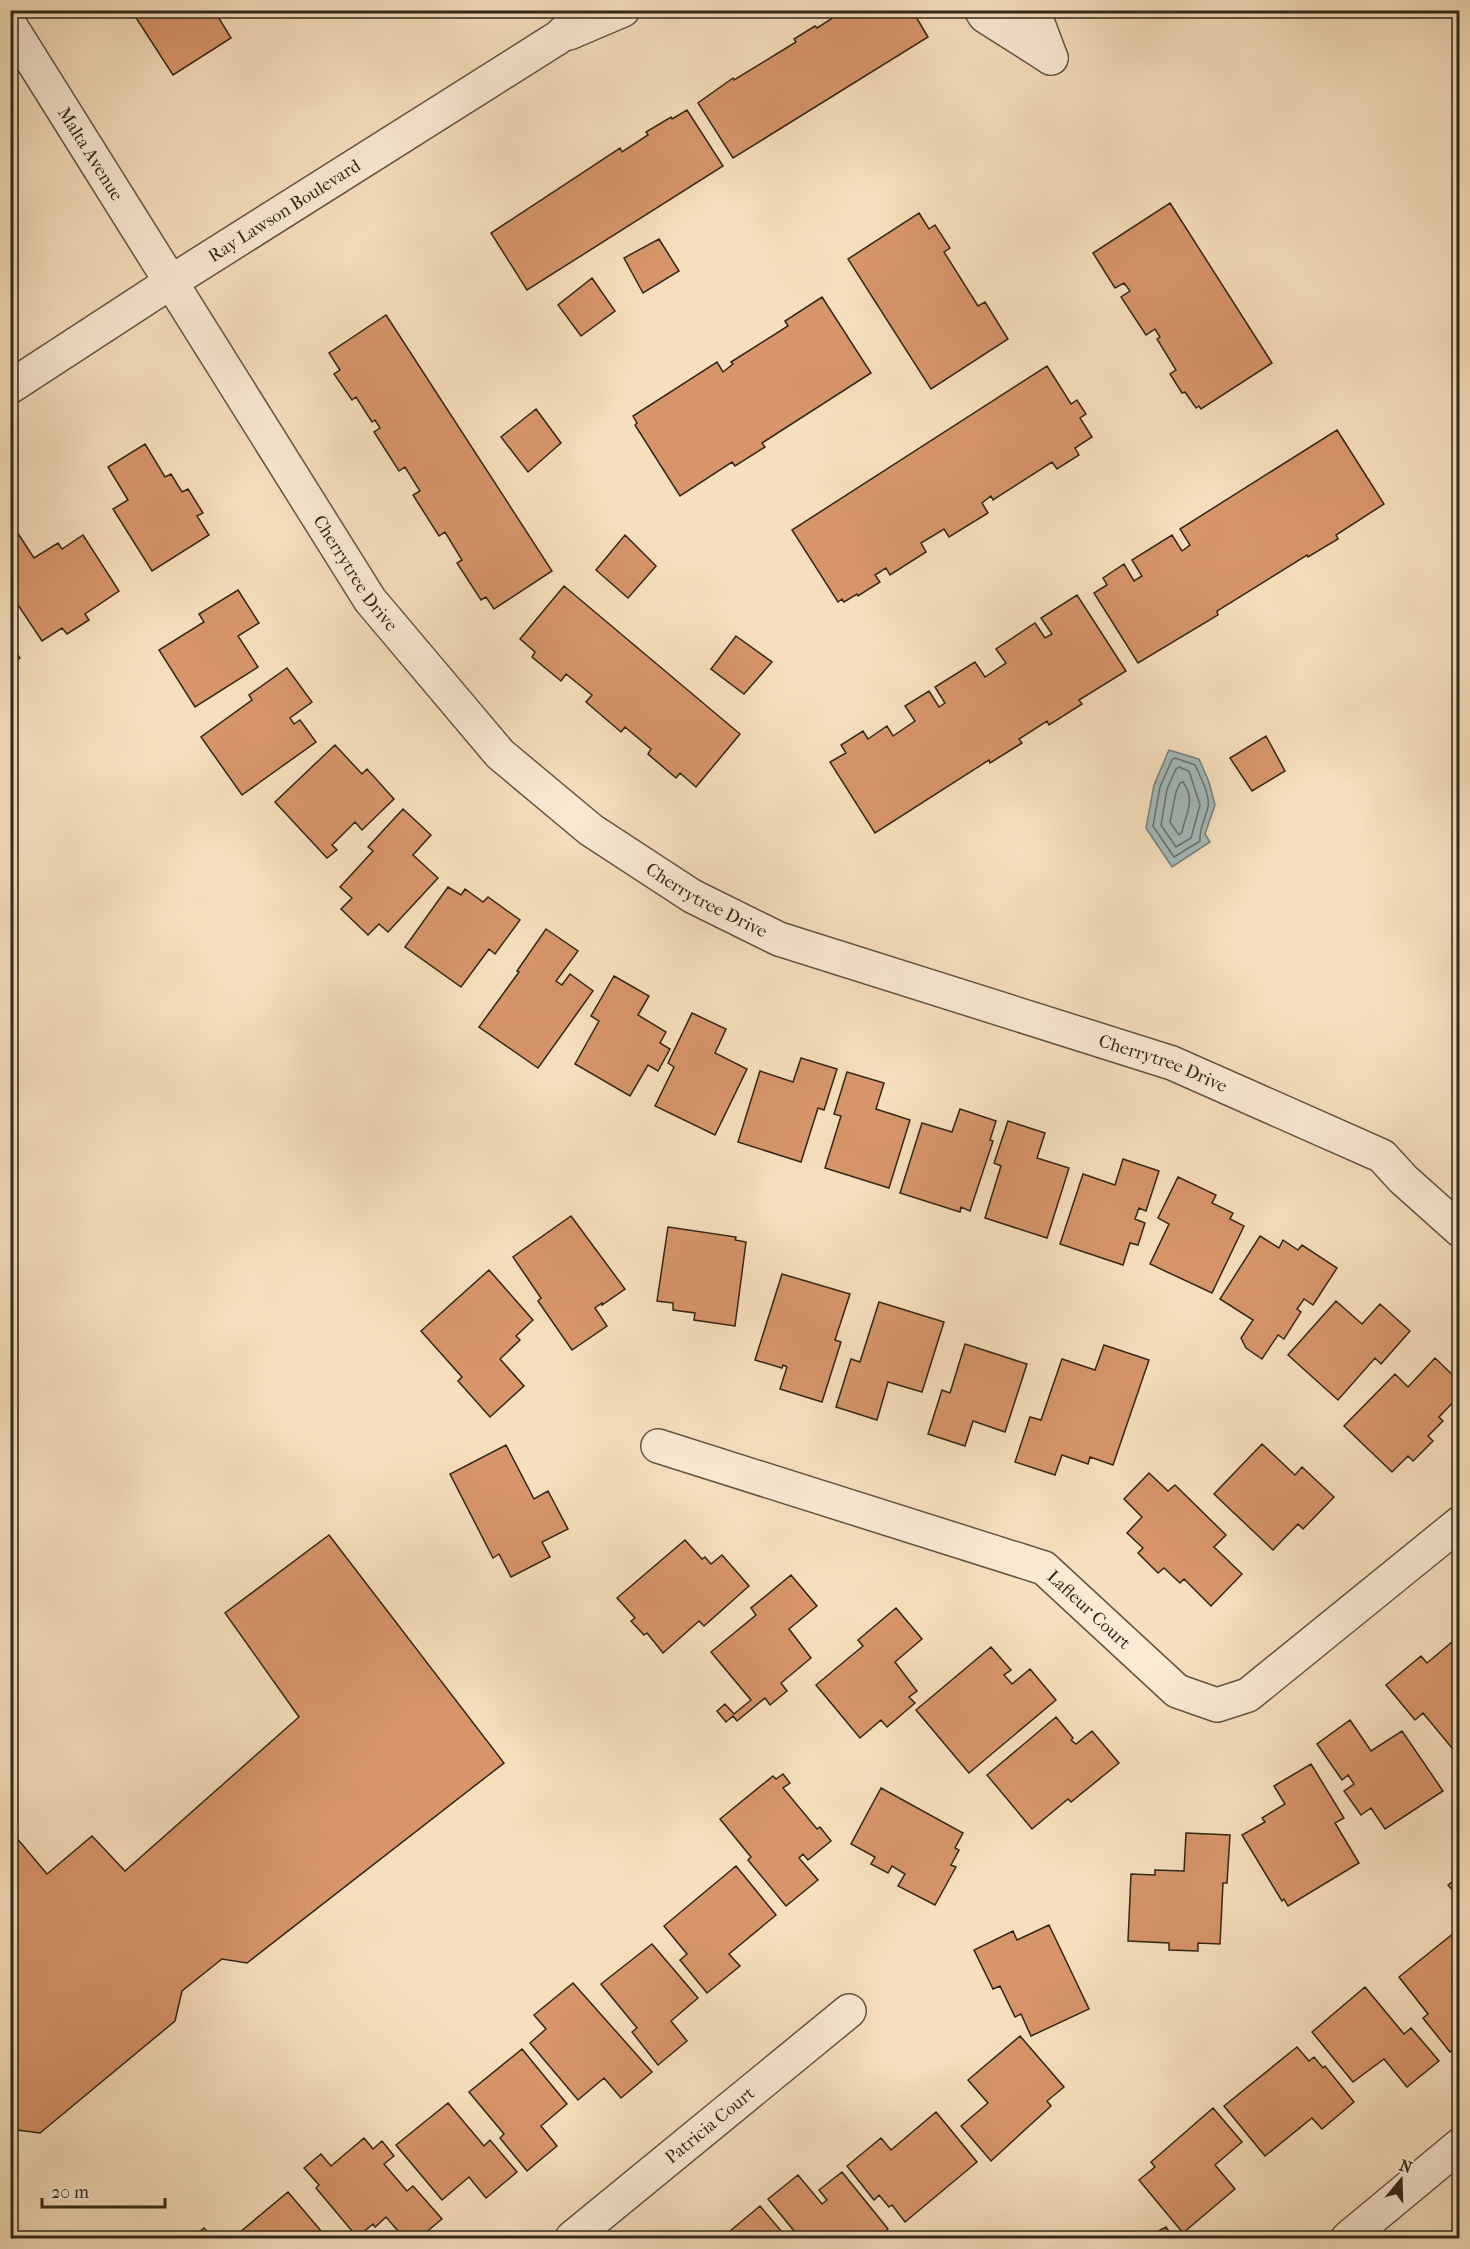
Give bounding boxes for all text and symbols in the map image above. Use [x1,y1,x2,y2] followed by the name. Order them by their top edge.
[53,103,127,205] street label: Malta Avenue
[204,155,365,267] street label: Ray Lawson Boulevard
[309,511,402,636] street label: Cherrytree Drive
[642,859,771,943] street label: Cherrytree Drive
[1096,1031,1231,1097] street label: Cherrytree Drive
[1043,1566,1135,1654] street label: Lafleur Court
[661,2082,759,2168] street label: Patricia Court
[1371,2150,1431,2210] north arrow
[1397,2155,1415,2178] text: N
[42,2171,165,2209] scale bar
[51,2182,89,2203] text: 20 m

